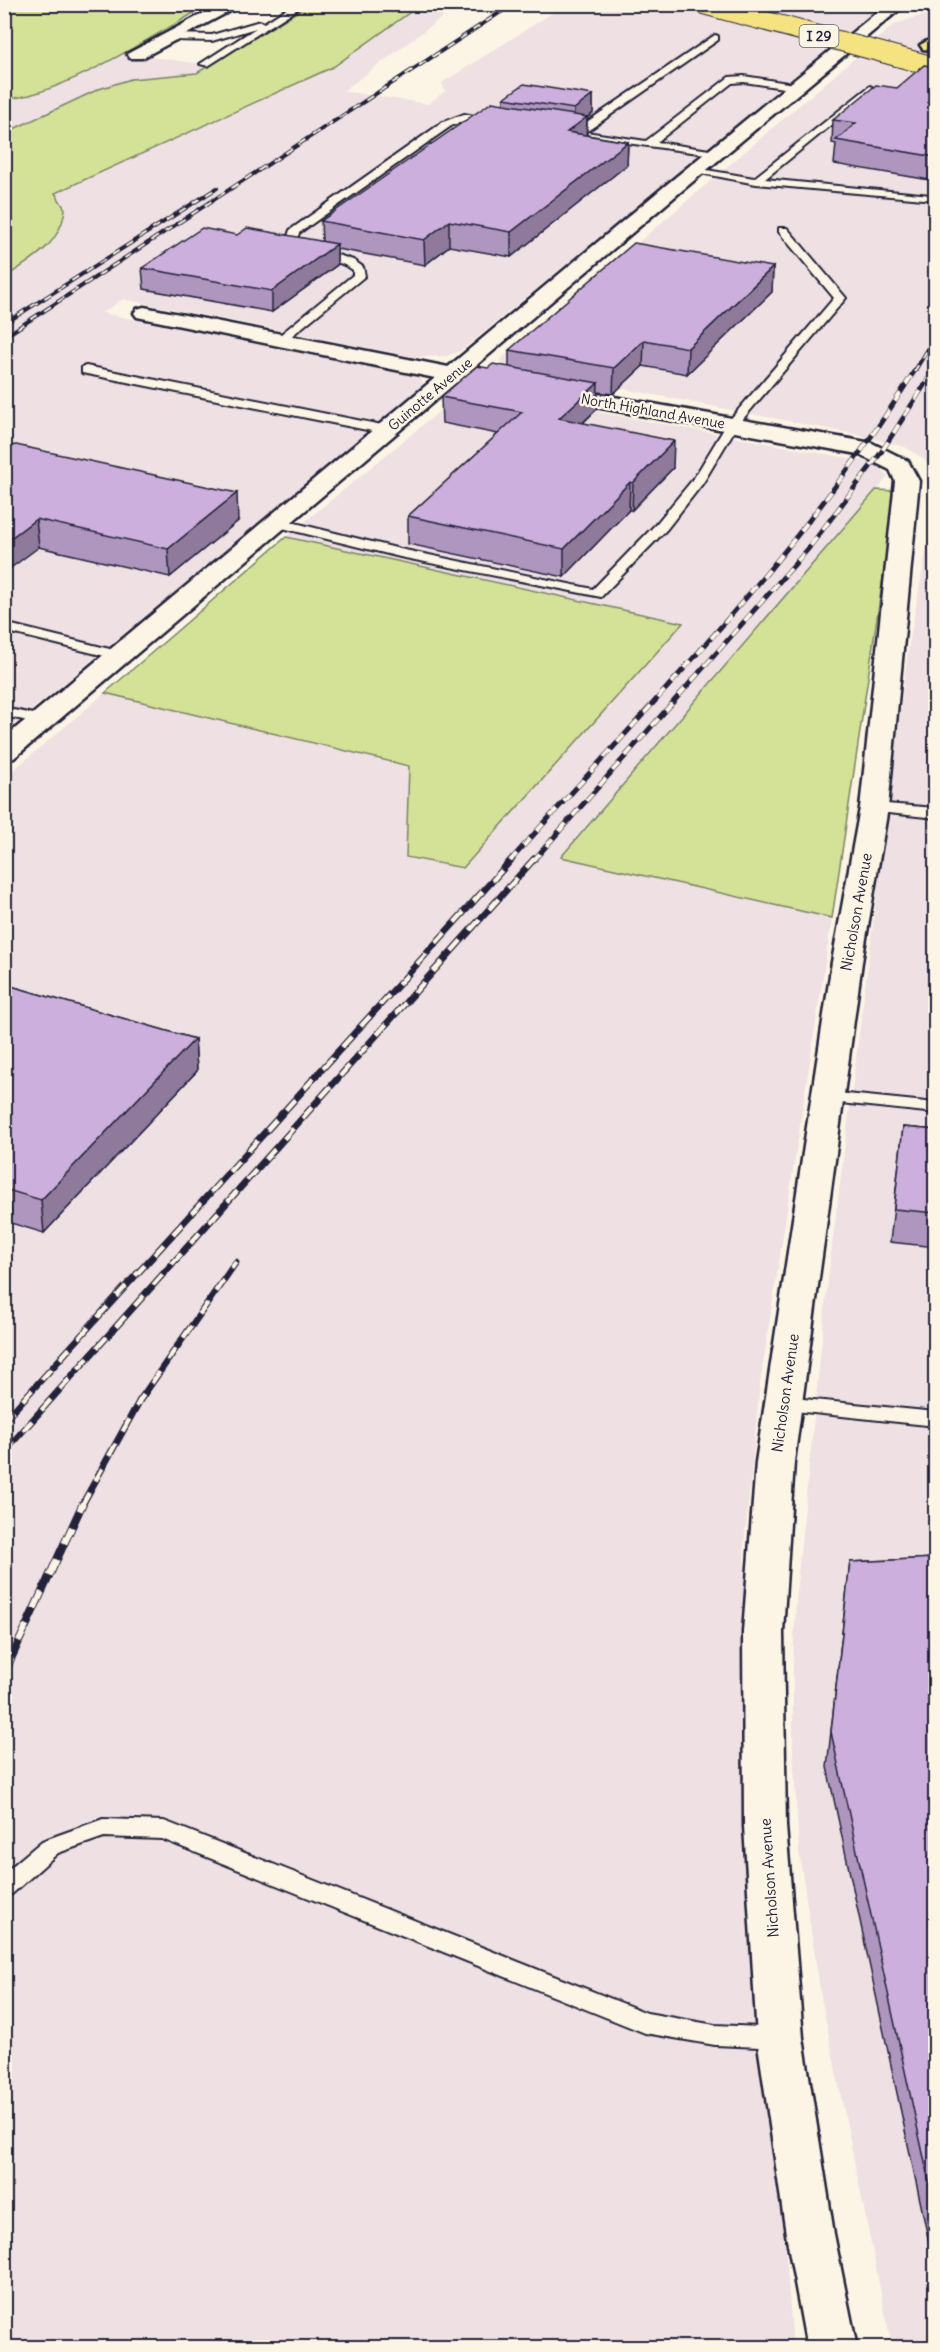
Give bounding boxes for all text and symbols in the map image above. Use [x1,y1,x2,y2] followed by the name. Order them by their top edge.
[800,25,838,47] road number: I 29
[384,354,476,434] street label: Guinotte Avenue
[580,389,726,433] street label: North Highland Avenue
[836,851,876,973] street label: Nicholson Avenue
[767,1332,803,1454] street label: Nicholson Avenue
[755,1818,783,1938] street label: Nicholson Avenue

